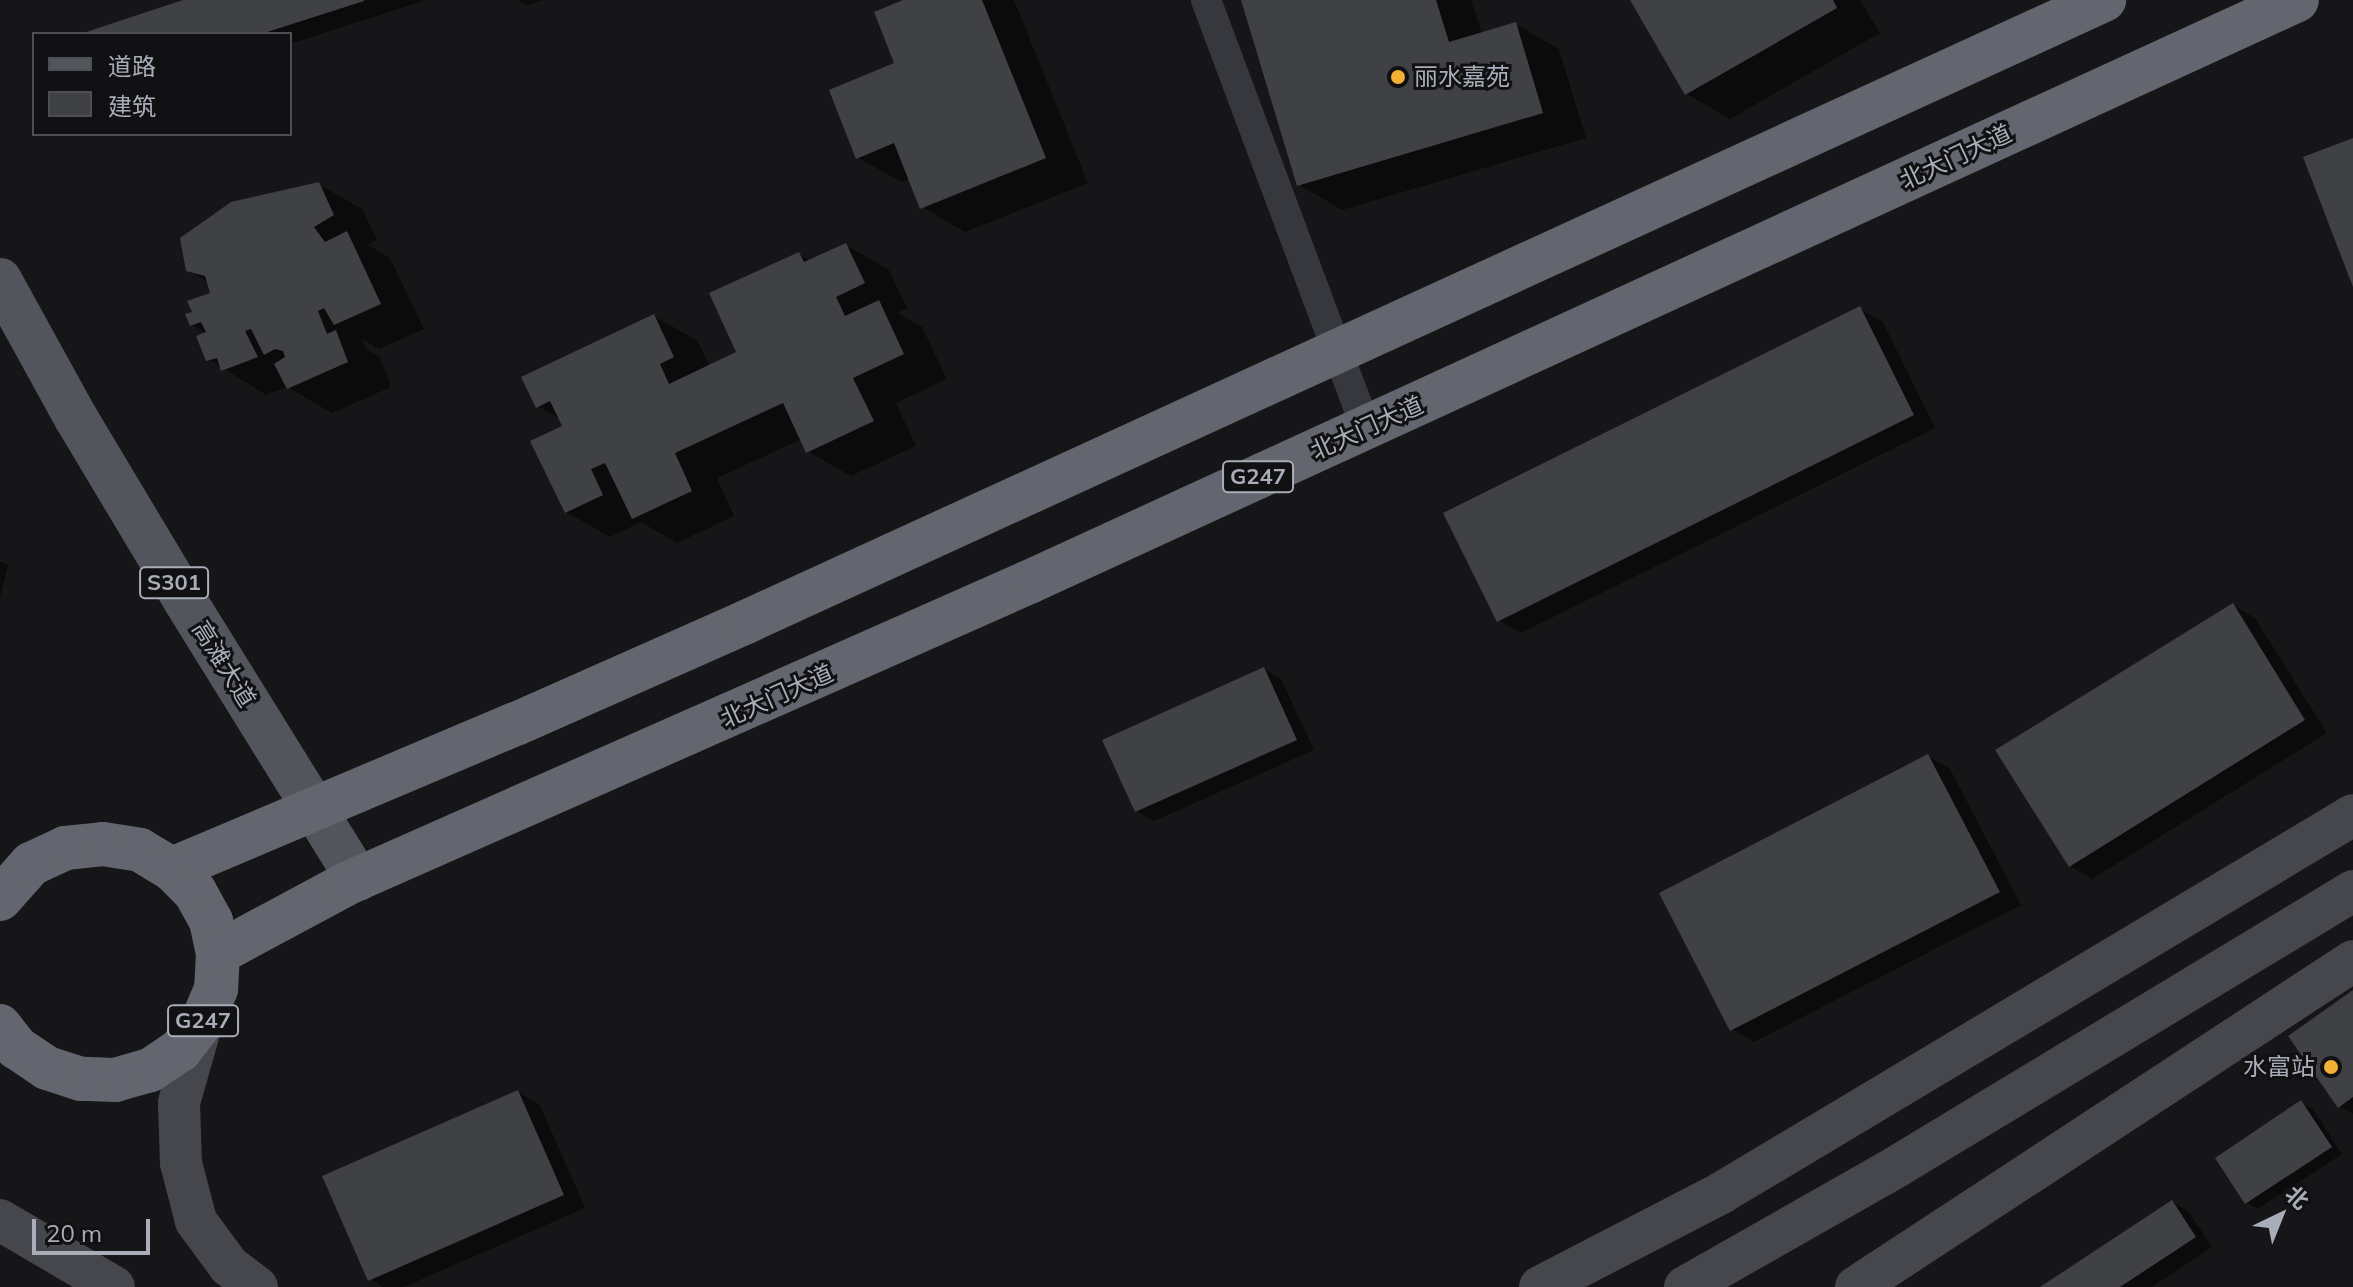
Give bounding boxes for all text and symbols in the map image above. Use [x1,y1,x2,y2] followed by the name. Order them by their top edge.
[32,32,292,136] legend
[108,51,156,81] text: 道路
[1414,63,1510,91] place label: 丽水嘉苑
[1389,68,1407,86] marker: 丽水嘉苑
[108,91,156,121] text: 建筑
[1896,119,2016,195] street label: 北大门大道
[1306,390,1428,466] street label: 北大门大道
[1222,459,1294,495] road number: G247
[138,565,210,601] road number: S301
[186,616,262,712] street label: 高滩大道
[716,658,838,734] street label: 北大门大道
[167,1003,239,1039] road number: G247
[2243,1053,2315,1081] place label: 水富站
[2322,1058,2340,1076] marker: 水富站
[2241,1175,2321,1255] north arrow
[2280,1180,2315,1215] text: 北
[36,1203,154,1253] scale bar
[46,1218,102,1248] text: 20 m

